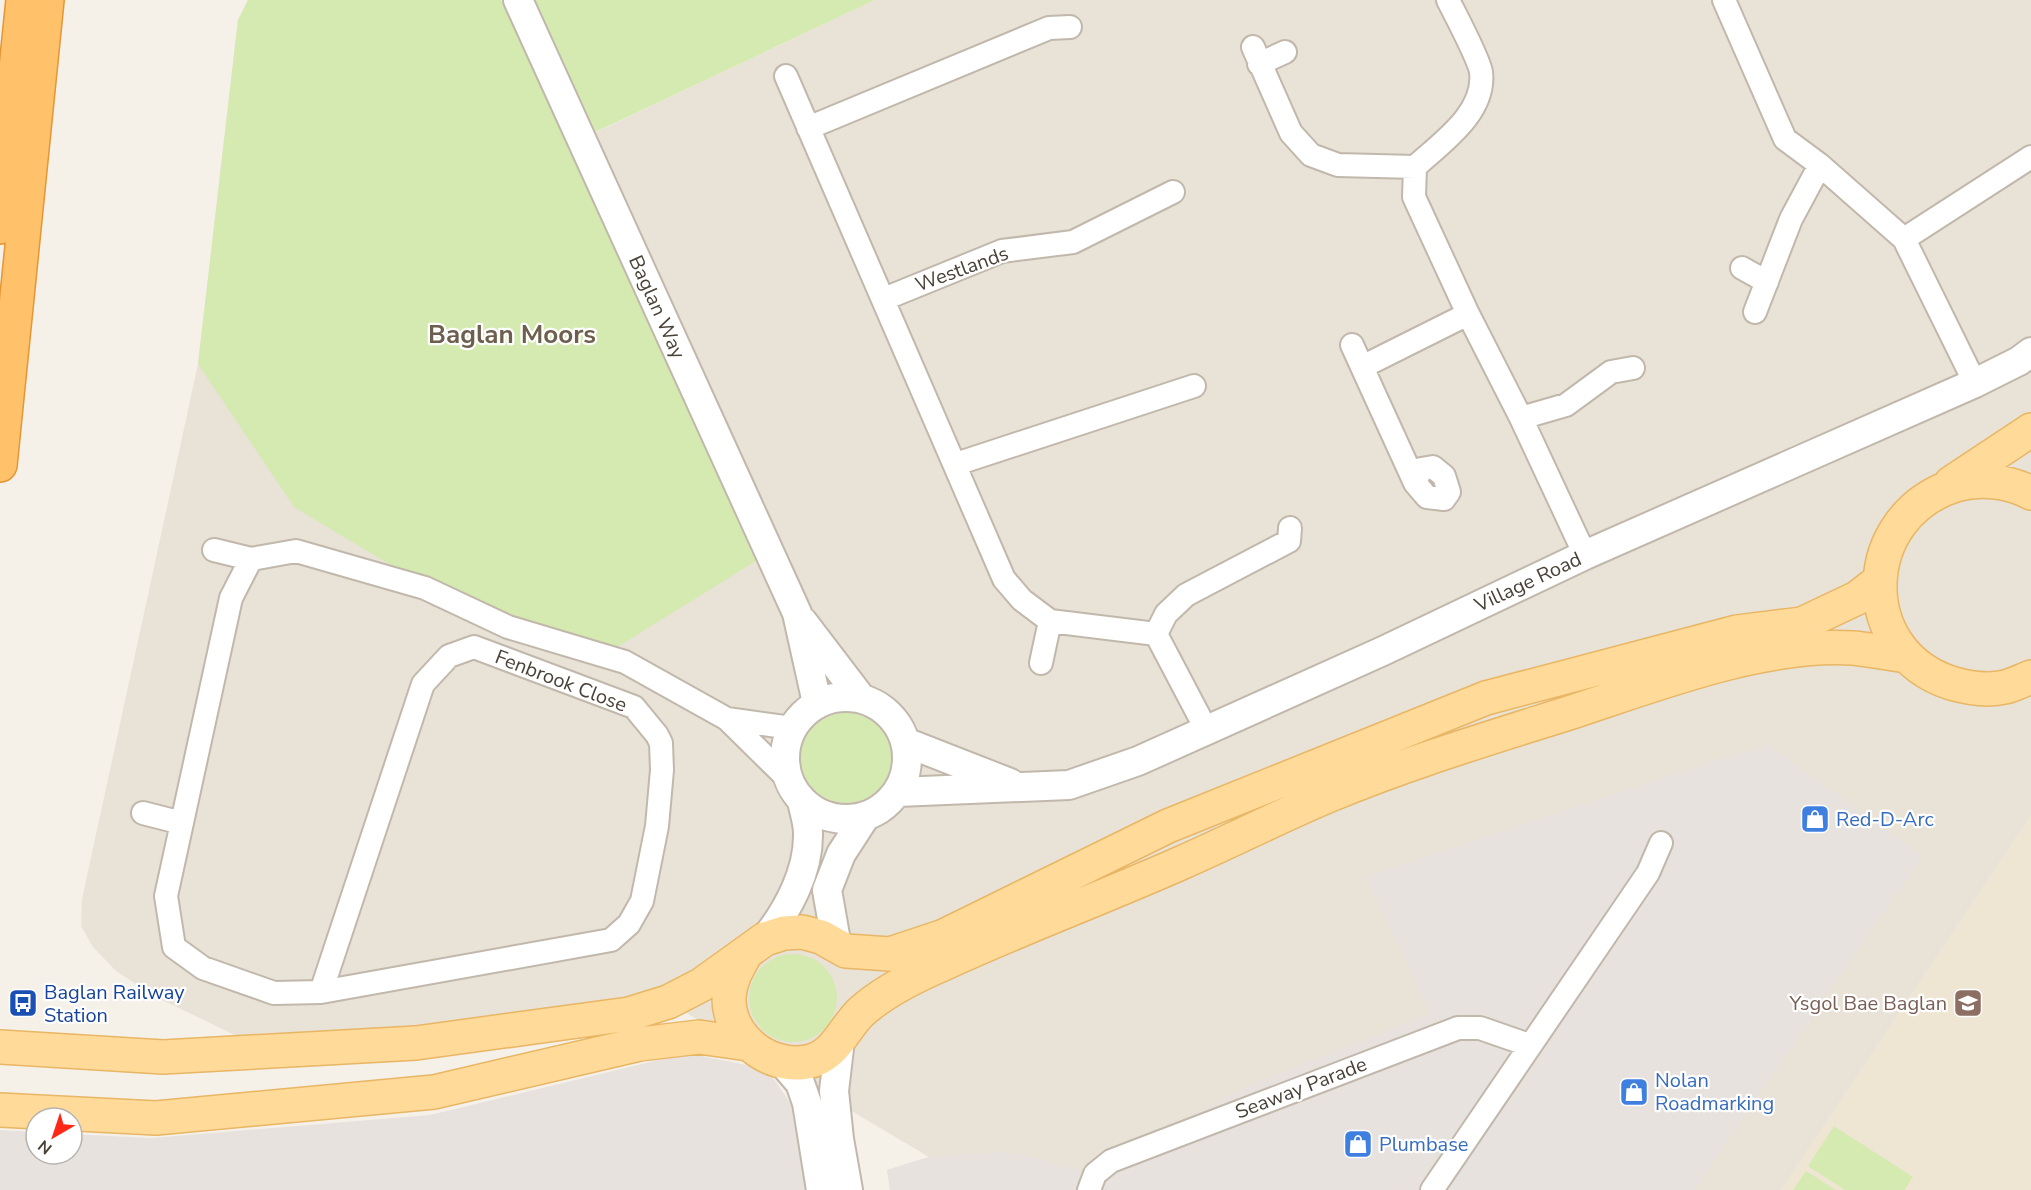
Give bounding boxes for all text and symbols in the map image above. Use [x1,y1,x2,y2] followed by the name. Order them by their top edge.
[912,240,1012,298] street label: Westlands
[622,251,692,364] street label: Baglan Way
[428,317,596,352] district label: Baglan Moors
[1469,545,1586,619] street label: Village Road
[491,643,631,719] street label: Fenbrook Close
[1799,803,1831,835] shop icon: Red-D-Arc
[1836,806,1934,833] place label: Red-D-Arc
[44,979,185,1029] place label: Baglan Railway Station
[7,987,39,1019] bus stop icon: Baglan Railway Station
[1952,987,1984,1019] school or university icon: Ysgol Bae Baglan
[1788,990,1947,1017] place label: Ysgol Bae Baglan
[1231,1051,1371,1125] street label: Seaway Parade
[1655,1067,1774,1117] place label: Nolan Roadmarking
[1618,1076,1650,1108] shop icon: Nolan Roadmarking
[24,1106,84,1166] north arrow
[1342,1128,1374,1160] shop icon: Plumbase
[1379,1131,1468,1158] place label: Plumbase
[34,1135,57,1159] text: N

